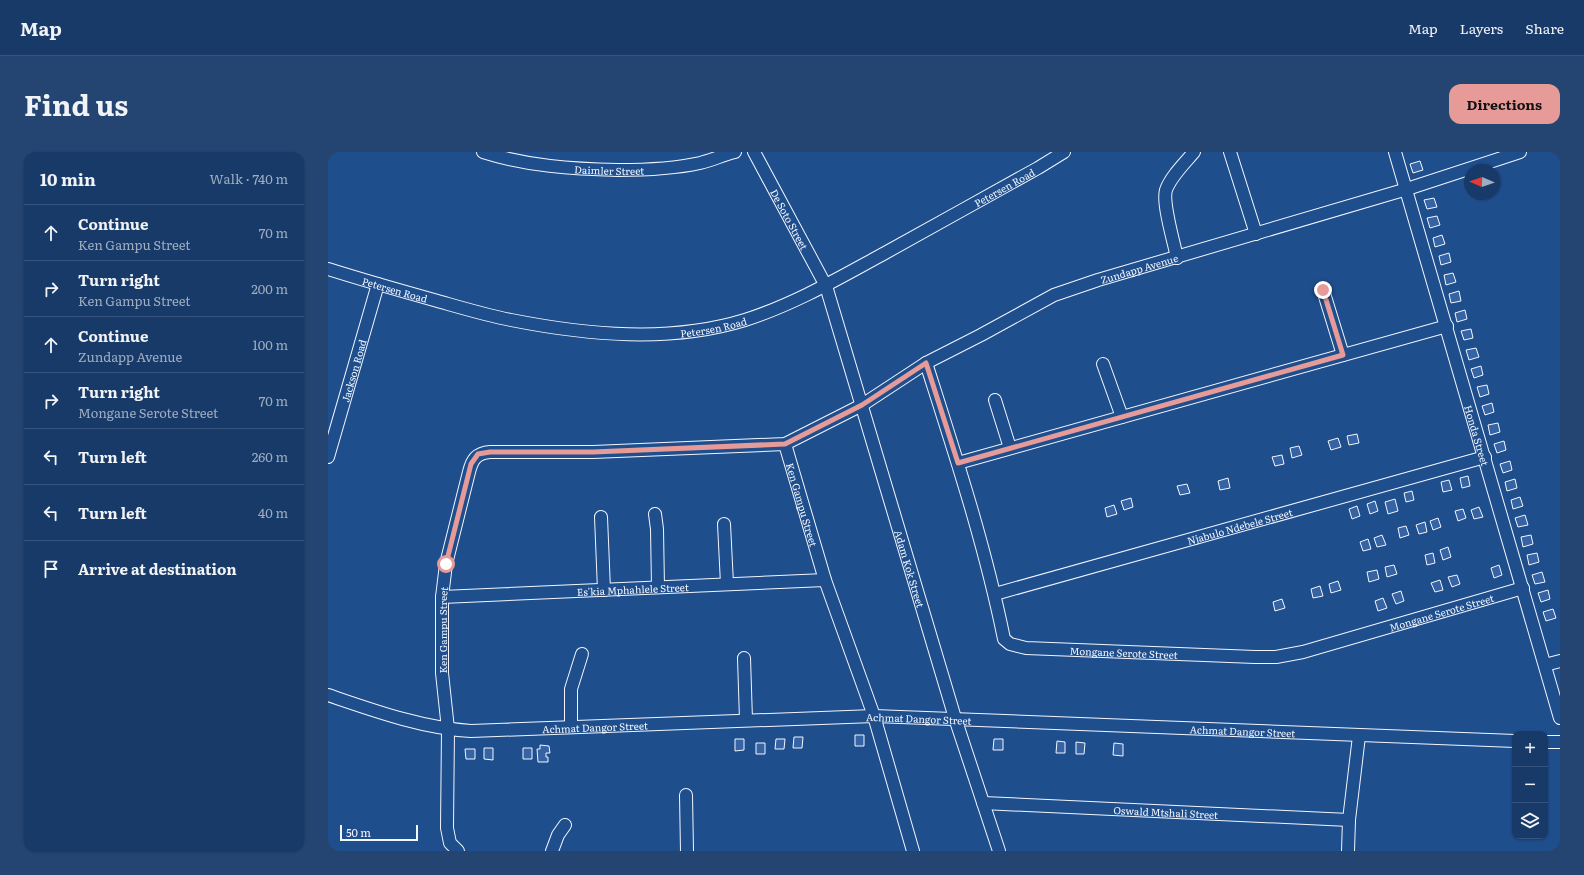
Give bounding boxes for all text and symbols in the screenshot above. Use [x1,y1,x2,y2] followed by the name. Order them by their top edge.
[20,14,62,42] text: Map
[1408,18,1438,38] text: Map
[1460,18,1503,38] text: Layers
[1525,18,1564,38] text: Share
[24,83,128,125] text: Find us
[1449,84,1560,124] button: Directions
[574,161,645,178] street label: Daimler Street
[971,164,1037,210] street label: Petersen Road
[1464,164,1500,200] north arrow
[40,166,96,191] text: 10 min
[210,169,288,188] text: Walk · 740 m
[767,186,812,252] street label: De Soto Street
[78,212,148,235] text: Continue
[40,222,62,244] icon: ahead
[259,223,288,242] text: 70 m
[78,235,190,254] text: Ken Gampu Street
[1098,249,1180,286] street label: Zundapp Avenue
[78,268,160,291] text: Turn right
[361,272,429,305] street label: Petersen Road
[40,278,62,300] icon: right
[251,279,288,298] text: 200 m
[1314,281,1332,299] route end
[78,291,190,310] text: Ken Gampu Street
[679,312,748,340] street label: Petersen Road
[78,324,148,347] text: Continue
[40,334,62,356] icon: ahead
[252,335,288,354] text: 100 m
[337,337,369,404] street label: Jackson Road
[78,347,182,366] text: Zundapp Avenue
[78,380,160,403] text: Turn right
[40,390,62,412] icon: right
[259,391,288,410] text: 70 m
[78,403,218,422] text: Mongane Serote Street
[1462,403,1494,467] street label: Honda Street
[78,445,147,468] text: Turn left
[40,446,62,468] icon: left
[252,447,288,466] text: 260 m
[783,461,822,548] street label: Ken Gampu Street
[78,501,147,524] text: Turn left
[40,502,62,524] icon: left
[258,503,288,522] text: 40 m
[1185,504,1294,547] street label: Njabulo Ndebele Street
[892,528,929,609] street label: Adam Kok Street
[437,555,455,573] route start
[78,557,237,580] text: Arrive at destination
[40,558,62,580] icon: arrive
[577,579,689,599] street label: Es'kia Mphahlele Street
[435,586,451,673] street label: Ken Gampu Street
[1387,589,1495,634] street label: Mongane Serote Street
[1069,642,1178,661] street label: Mongane Serote Street
[866,708,972,727] street label: Achmat Dangor Street
[542,717,648,736] street label: Achmat Dangor Street
[1189,721,1296,740] street label: Achmat Dangor Street
[1512,731,1548,839] map controls
[1512,731,1548,767] button: +
[1512,767,1548,803] button: −
[1113,802,1219,821] street label: Oswald Mtshali Street
[1512,803,1548,839] button: layers
[340,823,418,842] scale bar
[346,824,371,840] text: 50 m

